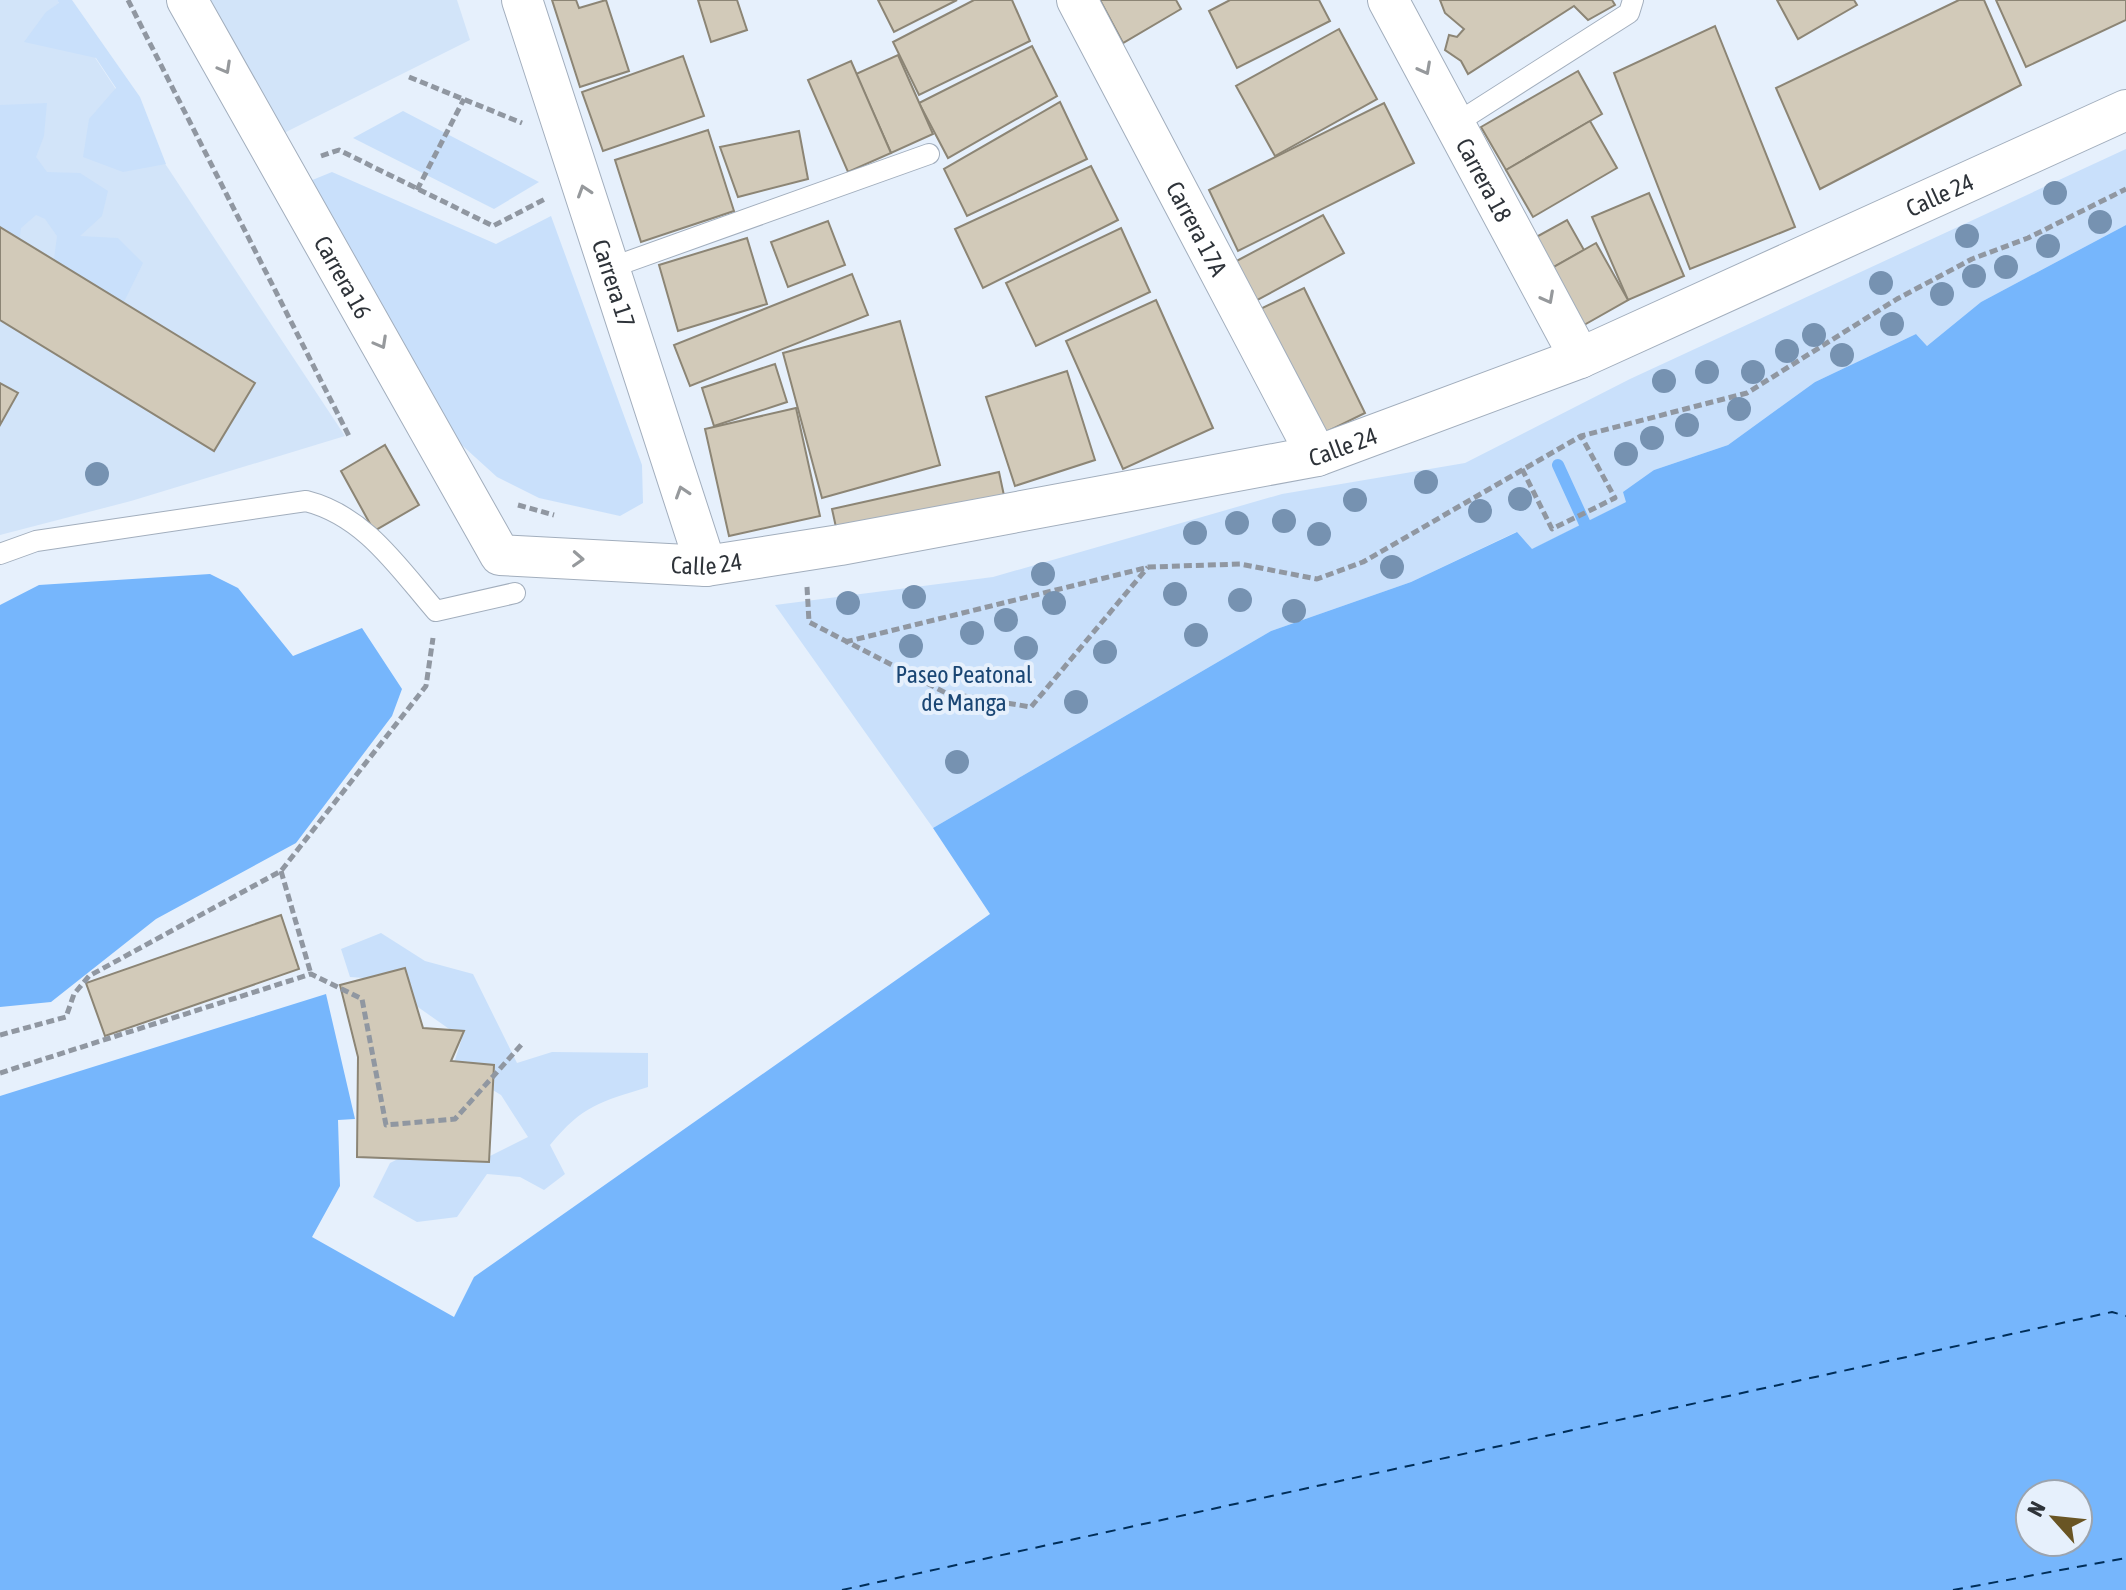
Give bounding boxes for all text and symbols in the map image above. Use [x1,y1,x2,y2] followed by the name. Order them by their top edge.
[215,59,231,74] one-way arrow
[1415,60,1431,74] one-way arrow
[1451,133,1518,226] street label: Carrera 18
[1902,168,1978,222] street label: Calle 24
[1161,177,1233,280] street label: Carrera 17A
[578,185,594,199] one-way arrow
[309,231,377,323] street label: Carrera 16
[587,236,641,331] street label: Carrera 17
[1538,289,1554,303] one-way arrow
[371,334,387,349] one-way arrow
[1307,421,1381,471] street label: Calle 24
[675,485,691,499] one-way arrow
[670,547,744,579] street label: Calle 24
[572,550,585,567] one-way arrow
[896,661,1033,716] park label: Paseo Peatonal de Manga
[2014,1478,2094,1558] north arrow
[2022,1497,2051,1521] text: N

